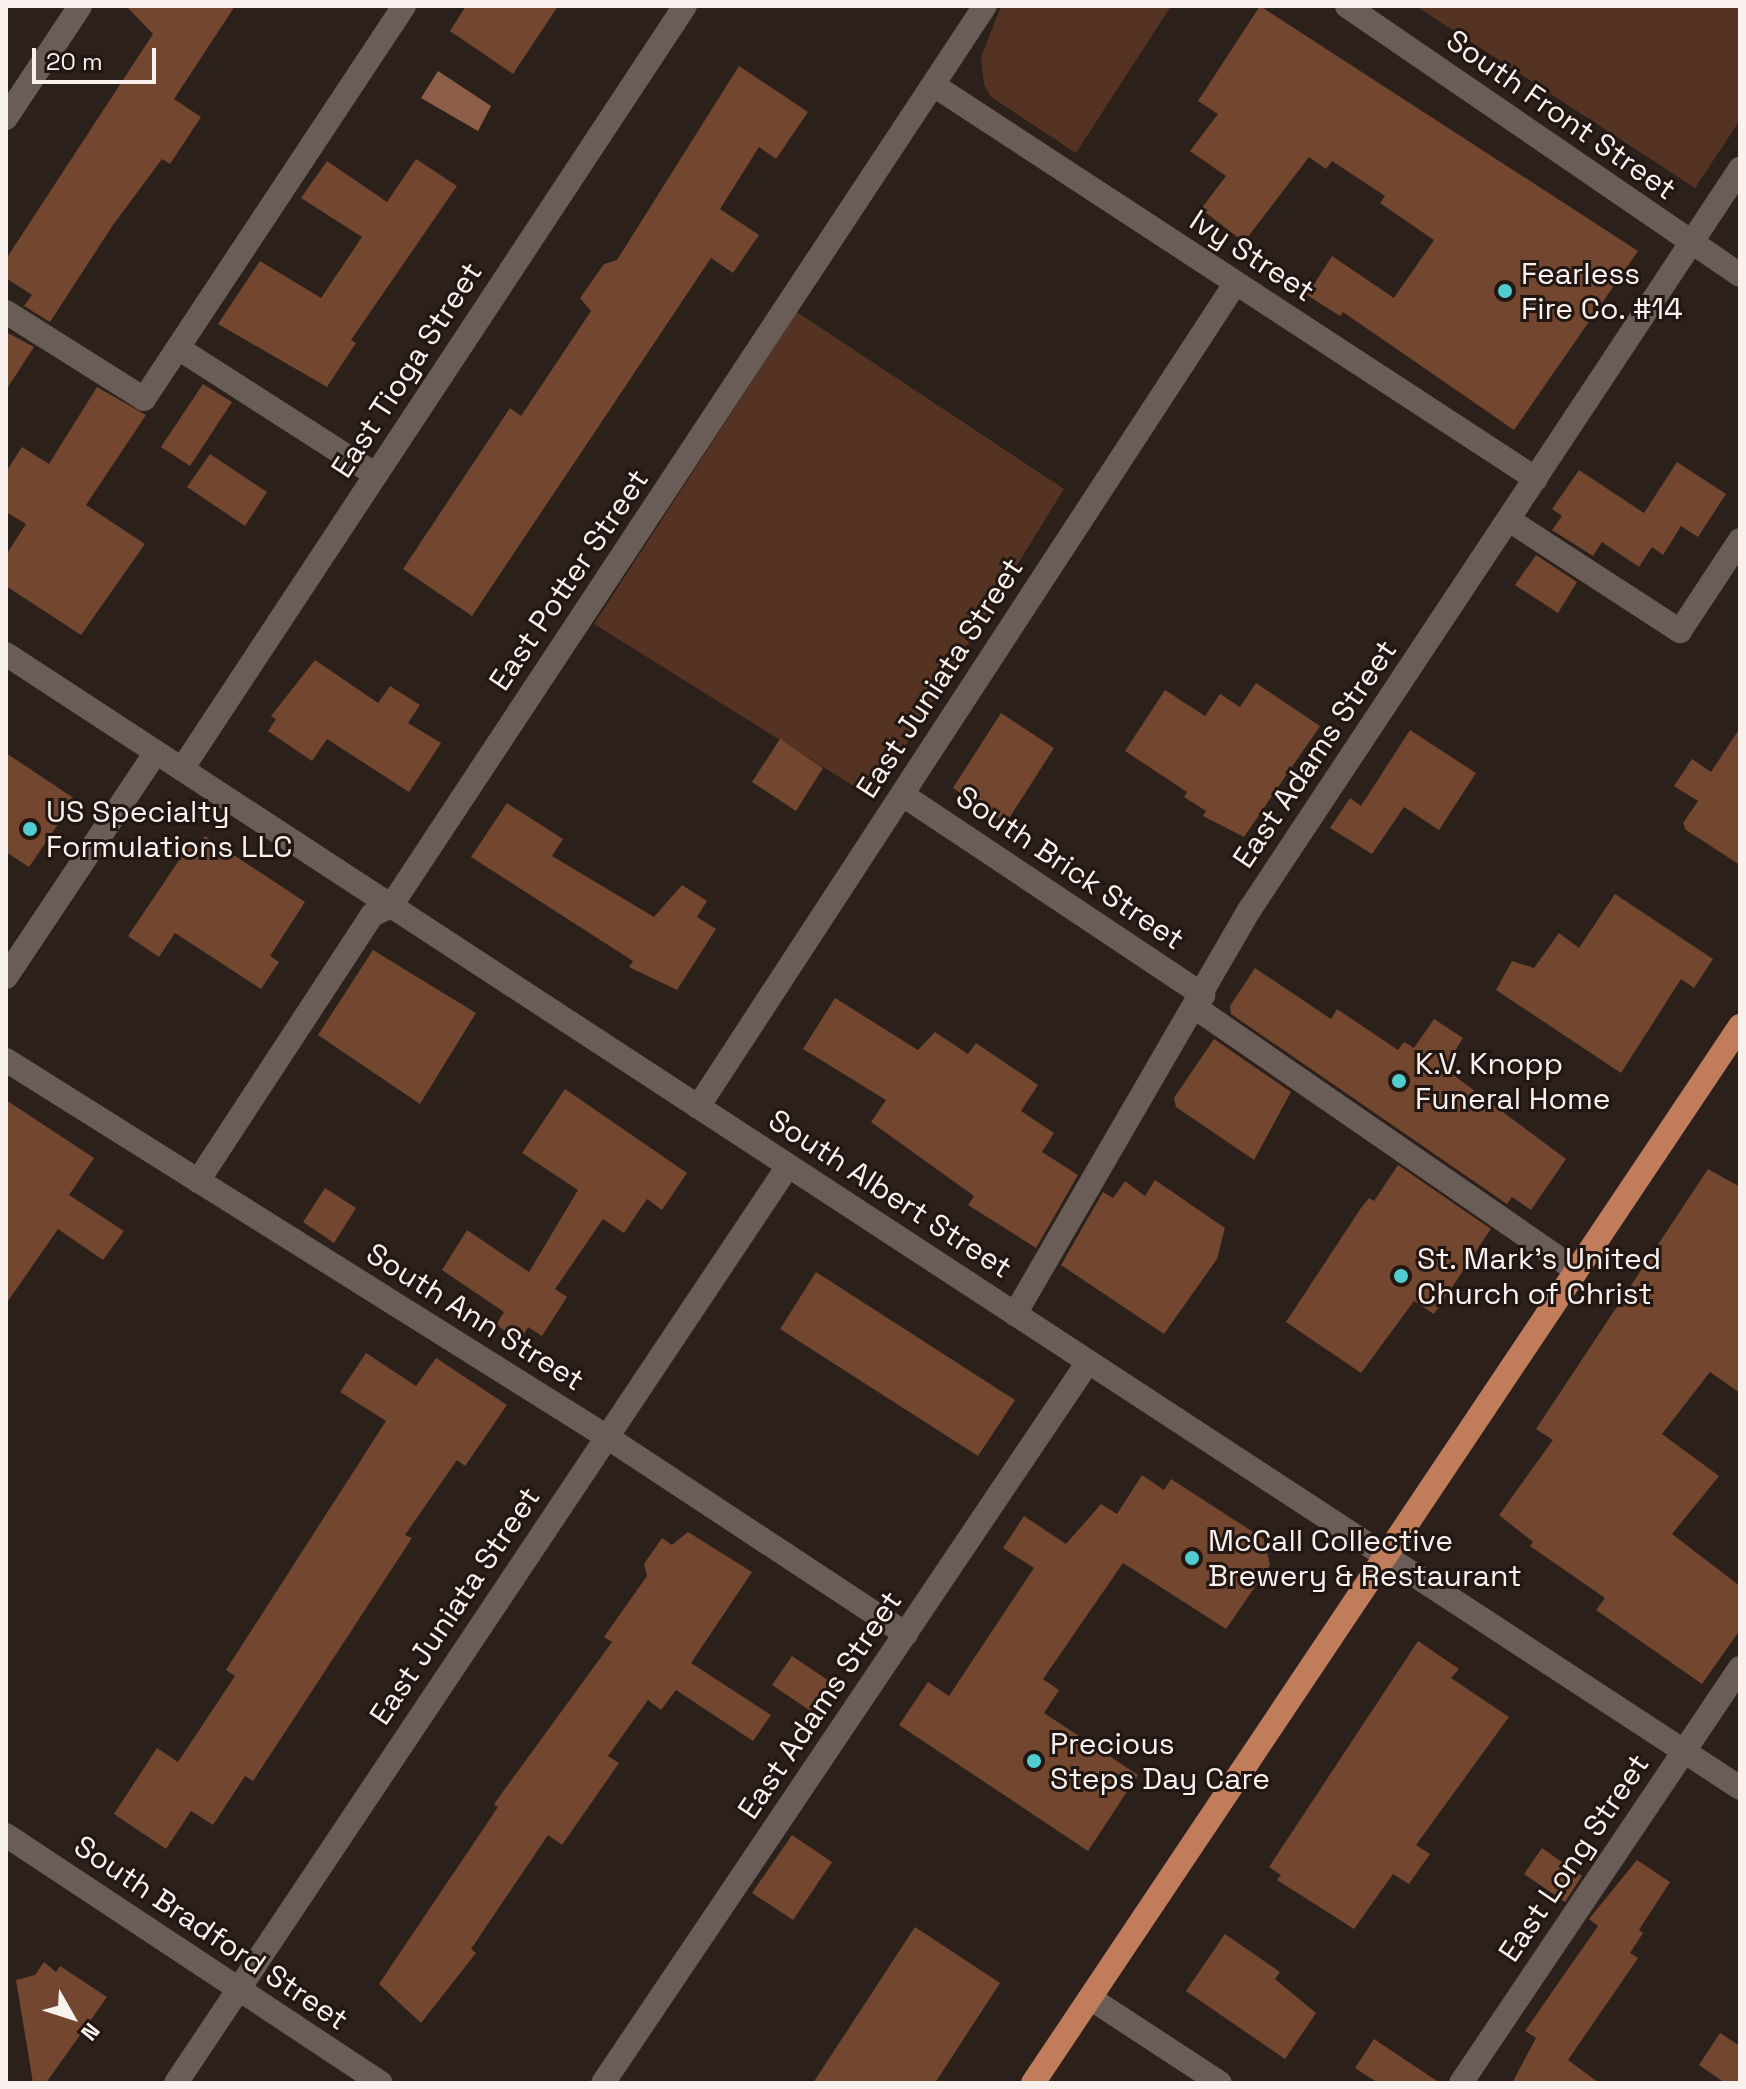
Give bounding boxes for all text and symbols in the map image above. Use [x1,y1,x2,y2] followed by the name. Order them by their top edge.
[1439,22,1683,208] street label: South Front Street
[36,32,160,82] scale bar
[46,46,103,77] text: 20 m
[1183,202,1321,310] street label: Ivy Street
[324,255,490,485] street label: East Tioga Street
[1521,256,1684,326] place label: Fearless Fire Co. #14
[1496,282,1514,300] marker: Fearless Fire Co. #14
[482,463,656,697] street label: East Potter Street
[849,551,1031,805] street label: East Juniata Street
[1225,633,1405,875] street label: East Adams Street
[949,778,1191,958] street label: South Brick Street
[46,794,292,864] place label: US Specialty Formulations LLC
[21,820,39,838] marker: US Specialty Formulations LLC
[1415,1046,1611,1116] place label: K.V. Knopp Funeral Home
[1390,1072,1408,1090] marker: K.V. Knopp Funeral Home
[762,1102,1018,1286] street label: South Albert Street
[359,1235,591,1399] street label: South Ann Street
[1417,1241,1662,1312] place label: St. Mark's United Church of Christ
[1392,1267,1410,1285] marker: St. Mark's United Church of Christ
[362,1480,548,1732] street label: East Juniata Street
[1208,1523,1522,1594] place label: McCall Collective Brewery & Restaurant
[1183,1549,1201,1567] marker: McCall Collective Brewery & Restaurant
[730,1584,910,1826] street label: East Adams Street
[1050,1726,1270,1796] place label: Precious Steps Day Care
[1491,1747,1657,1969] street label: East Long Street
[1025,1752,1043,1770] marker: Precious Steps Day Care
[67,1828,355,2038] street label: South Bradford Street
[32,1977,112,2057] north arrow
[75,2018,106,2047] text: N

